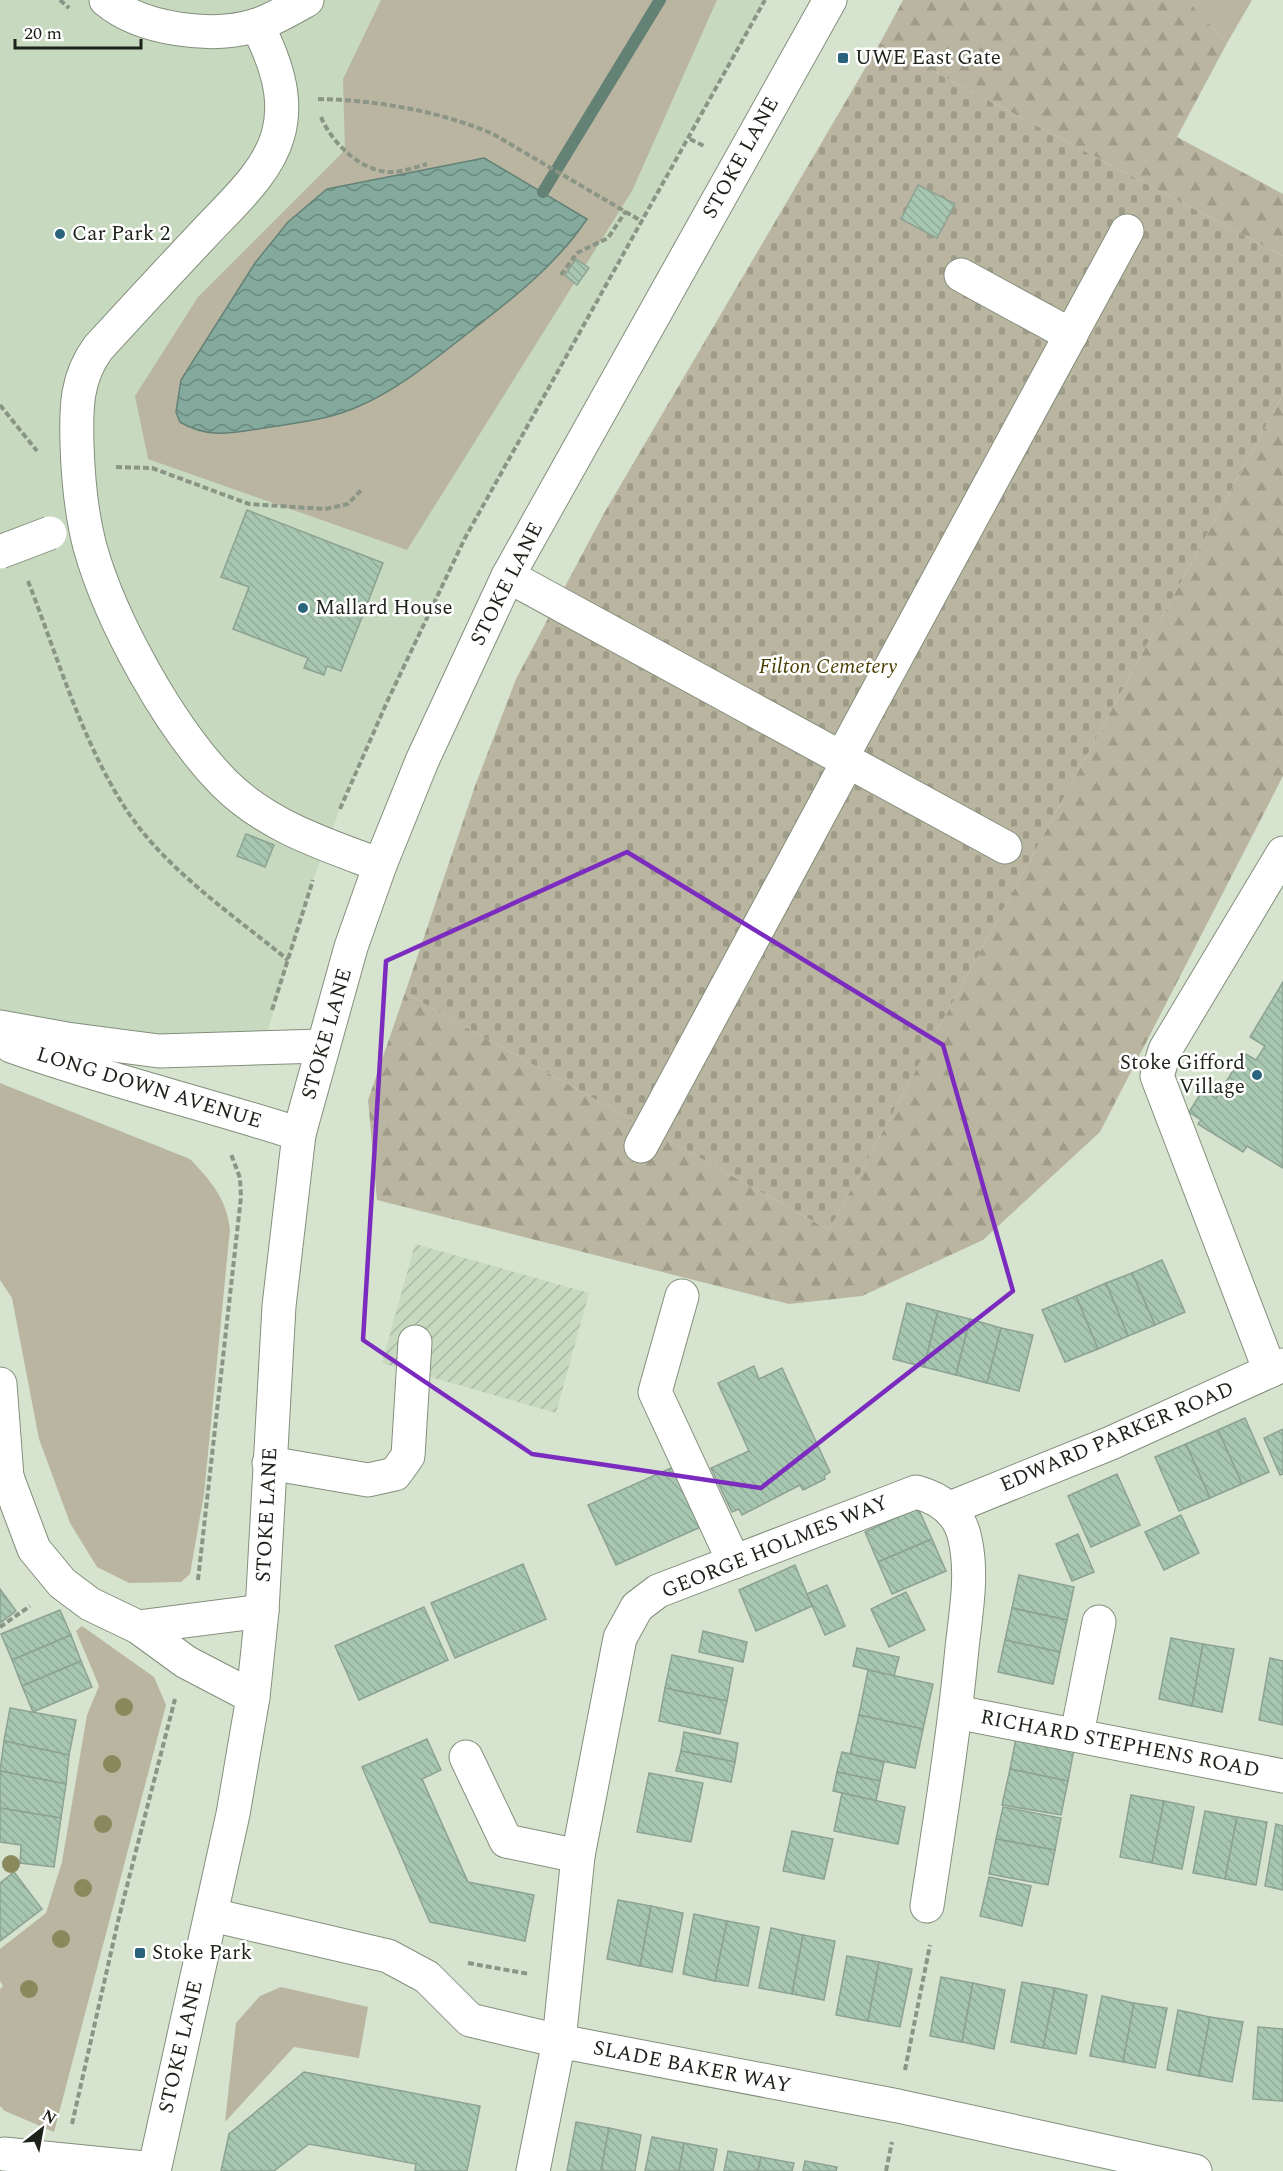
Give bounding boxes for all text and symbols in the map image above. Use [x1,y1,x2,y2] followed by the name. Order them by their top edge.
[15,12,141,50] scale bar
[24,20,62,47] text: 20 m
[855,42,1001,74] place label: UWE East Gate
[836,51,850,65] marker: UWE East Gate
[694,91,788,225] street label: STOKE LANE
[72,218,170,250] place label: Car Park 2
[53,227,67,241] marker: Car Park 2
[462,517,552,651] street label: STOKE LANE
[315,592,453,624] place label: Mallard House
[296,601,310,615] marker: Mallard House
[759,651,898,683] park label: Filton Cemetery
[293,965,361,1103] street label: STOKE LANE
[32,1038,266,1138] street label: LONG DOWN AVENUE
[1120,1047,1245,1103] place label: Stoke Gifford Village
[1250,1068,1264,1082] marker: Stoke Gifford Village
[995,1373,1239,1501] street label: EDWARD PARKER ROAD
[247,1447,287,1583] street label: STOKE LANE
[657,1487,893,1607] street label: GEORGE HOLMES WAY
[978,1701,1262,1787] street label: RICHARD STEPHENS ROAD
[152,1937,252,1969] place label: Stoke Park
[133,1946,147,1960] marker: Stoke Park
[150,1978,212,2116] street label: STOKE LANE
[590,2032,794,2102] street label: SLADE BAKER WAY
[12,2099,72,2159] north arrow
[37,2103,61,2131] text: N

